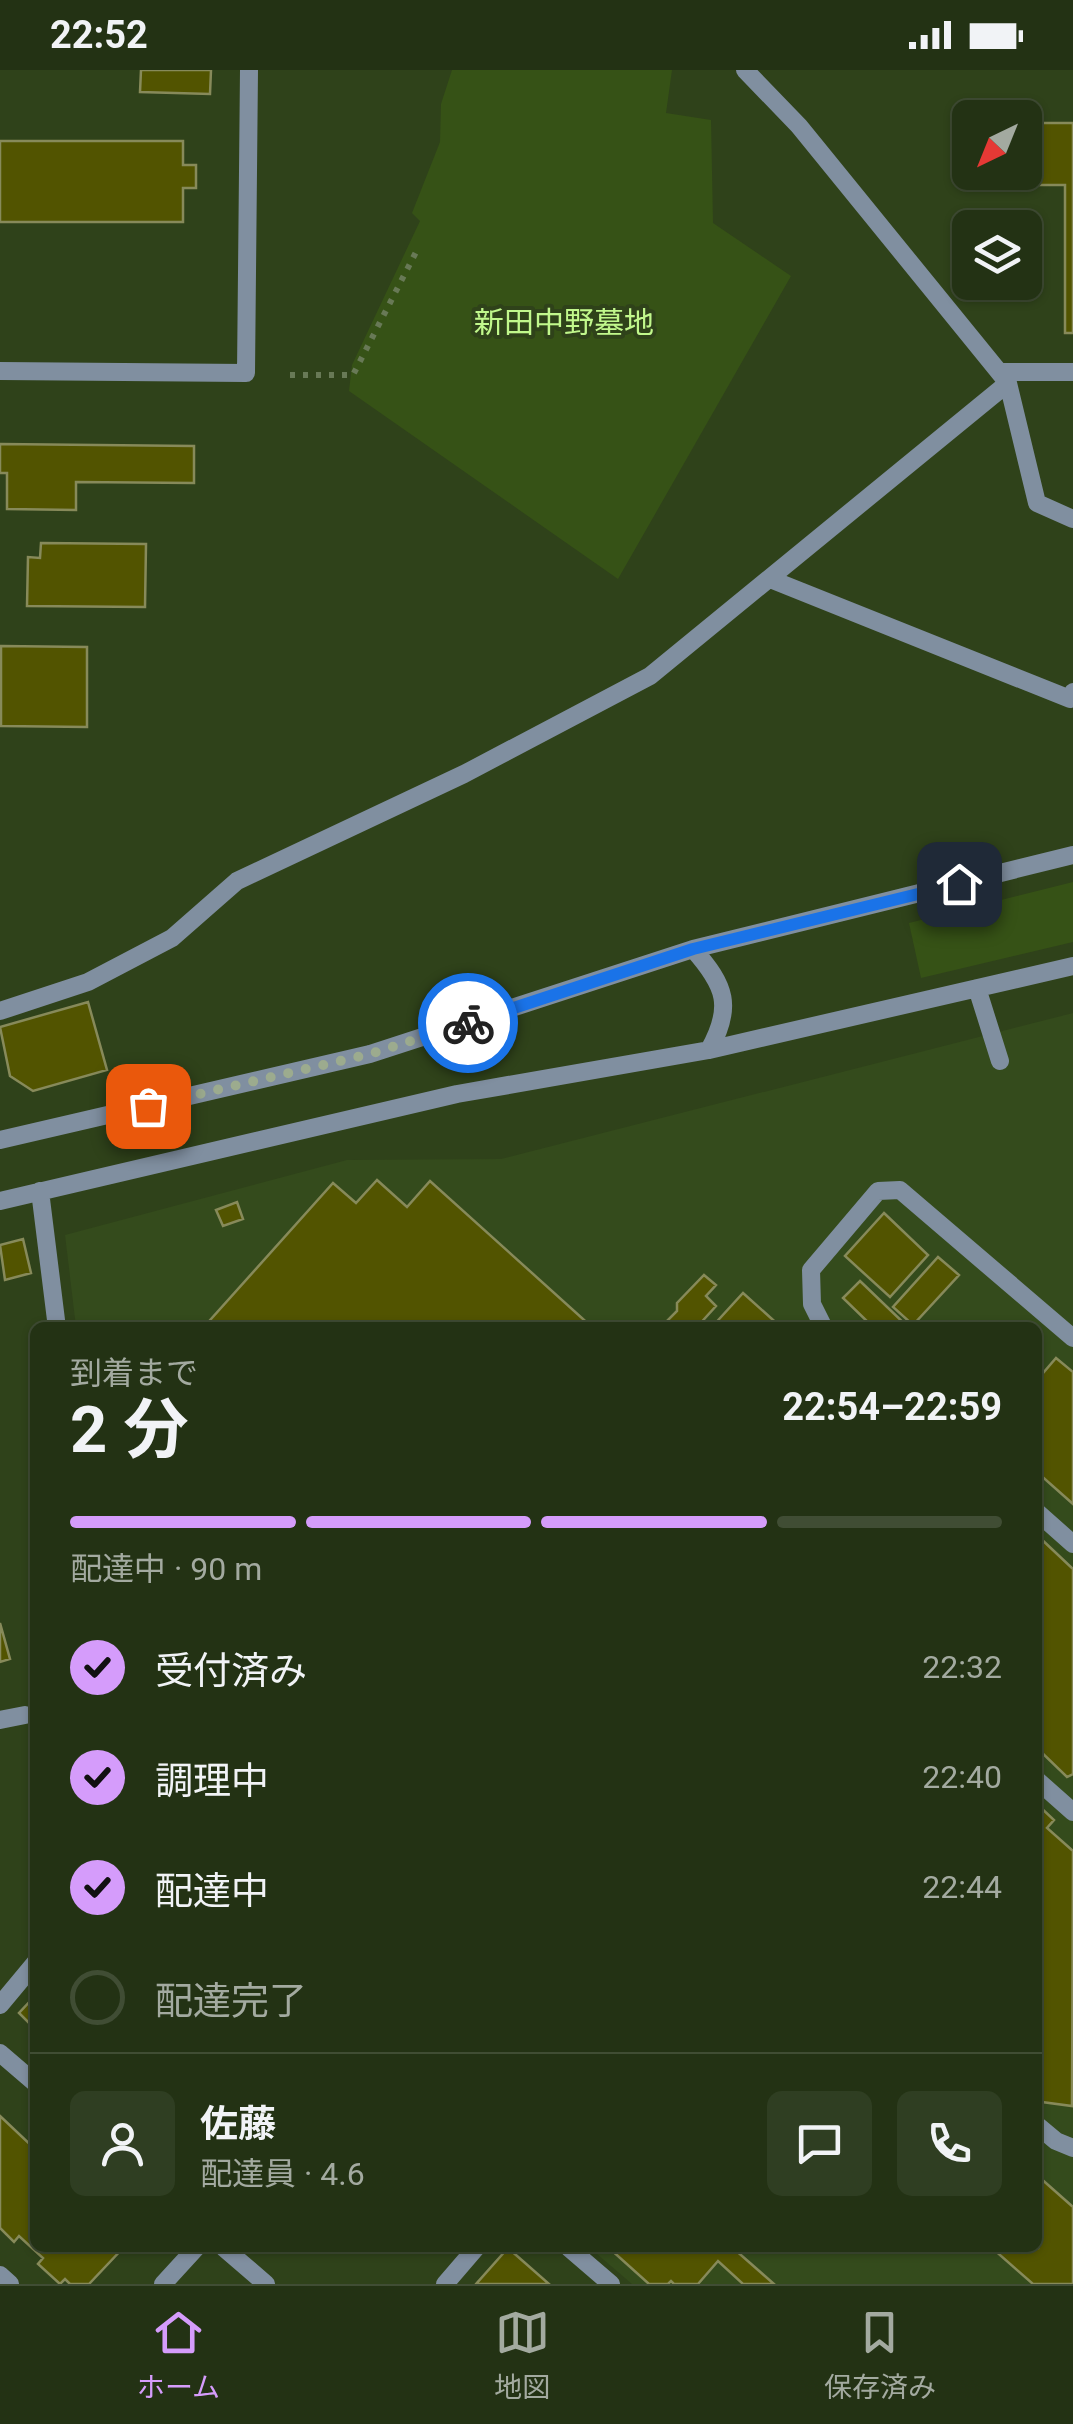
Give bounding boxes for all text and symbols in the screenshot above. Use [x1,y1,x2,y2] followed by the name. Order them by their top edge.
[50,13,148,57] text: 22:52
[952,100,1042,190] north arrow
[952,100,1042,300] map controls
[952,210,1042,300] button: layers
[474,305,654,340] park label: 新田中野墓地
[917,842,1002,927] pin
[932,857,987,912] icon: home
[418,973,518,1073] courier
[441,996,496,1051] icon: bike
[106,1064,191,1149] pin
[121,1079,176,1134] icon: bag
[70,1354,198,1392] text: 到着まで
[782,1385,1002,1429] text: 22:54–22:59
[70,1392,188,1468] text: 2 分
[70,1550,262,1588] text: 配達中 · 90 m
[70,1640,125,1695] icon: check
[922,1648,1002,1686] text: 22:32
[155,1649,307,1693] text: 受付済み
[70,1750,125,1805] icon: check
[922,1758,1002,1796] text: 22:40
[155,1759,269,1803] text: 調理中
[70,1860,125,1915] icon: check
[922,1868,1002,1906] text: 22:44
[155,1869,269,1913] text: 配達中
[155,1979,307,2023] text: 配達完了
[70,2091,175,2196] button: person
[767,2091,872,2196] button: chat
[897,2091,1002,2196] button: phone
[200,2102,276,2146] text: 佐藤
[200,2155,365,2193] text: 配達員 · 4.6
[137,2305,220,2405] tab: ホーム
[494,2305,550,2405] tab: 地図
[824,2305,936,2405] tab: 保存済み

